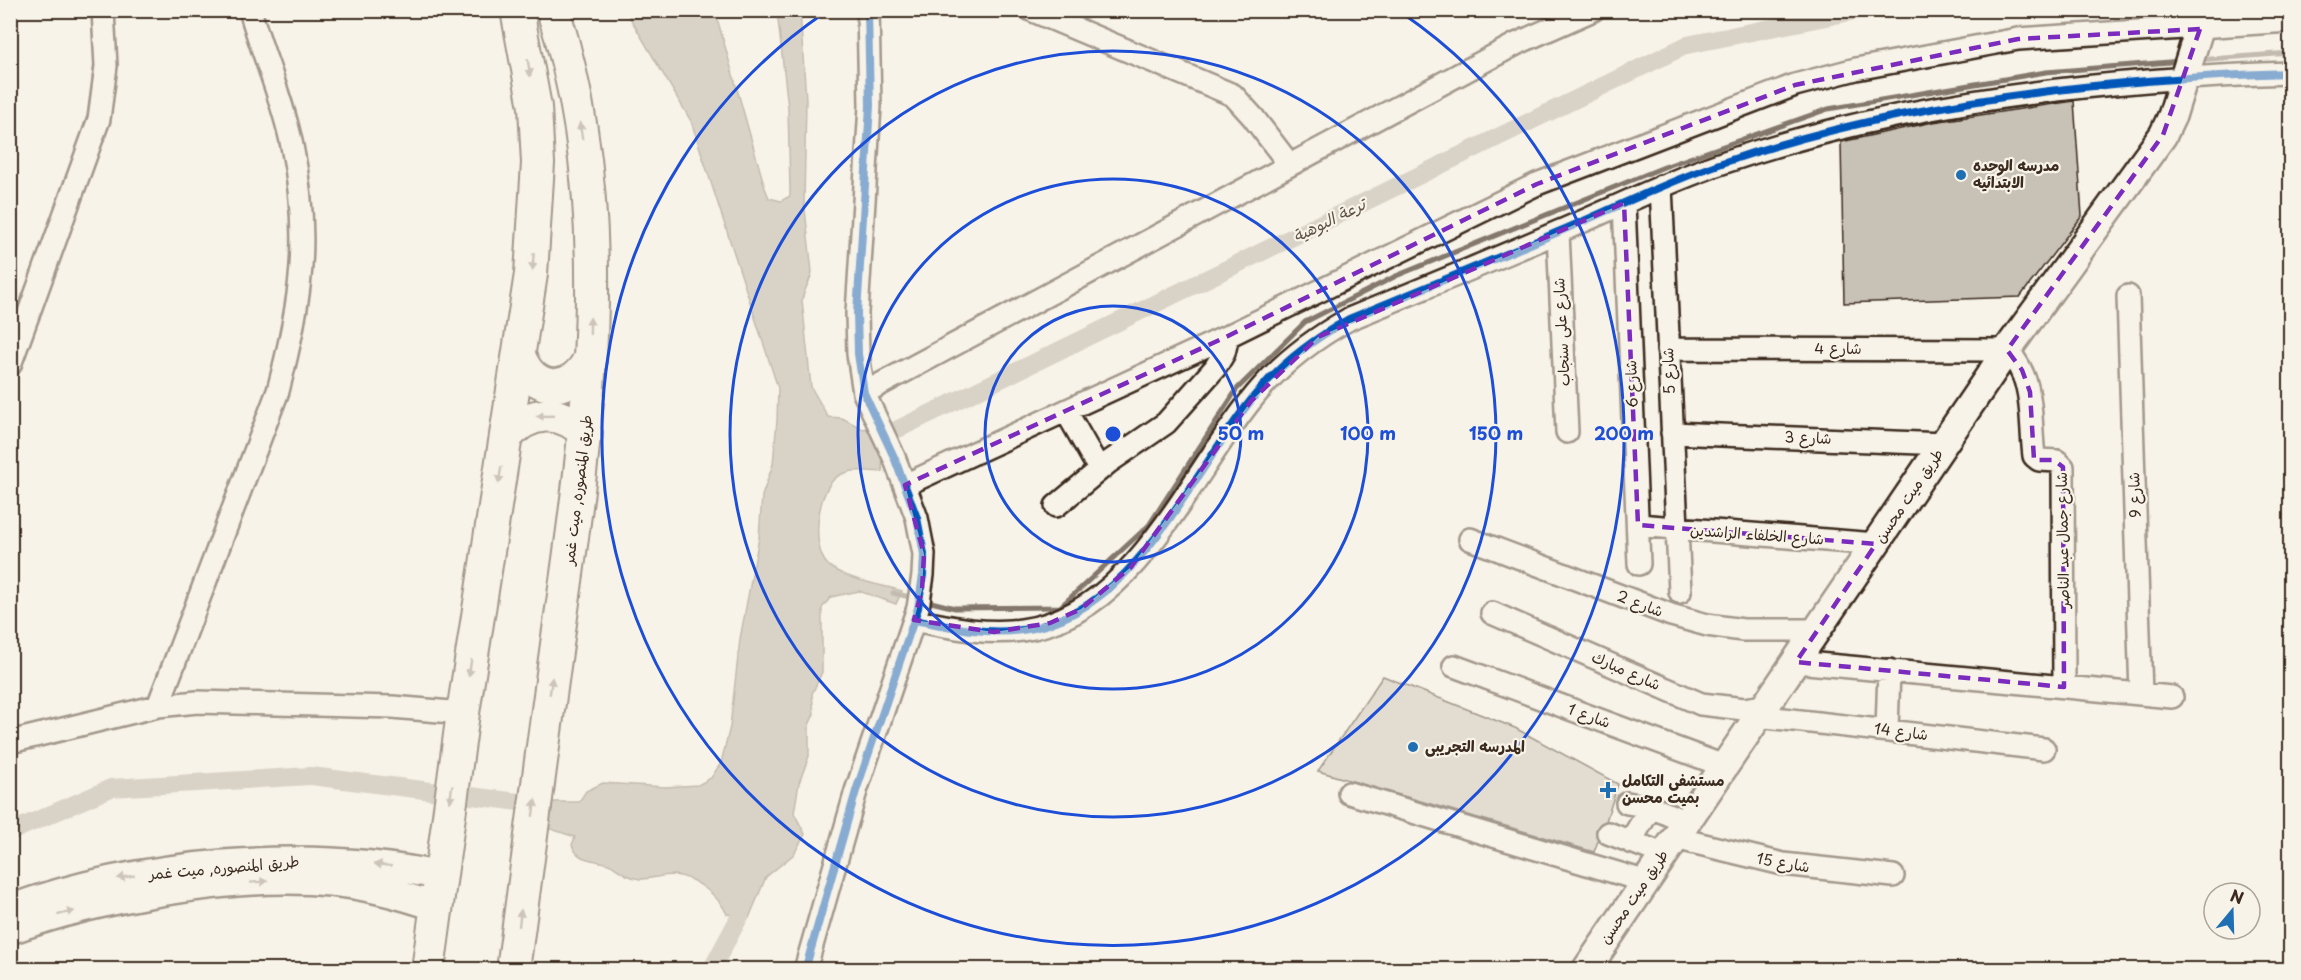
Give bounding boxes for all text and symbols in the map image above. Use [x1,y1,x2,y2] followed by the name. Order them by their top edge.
[525,58,534,77] one-way arrow
[576,121,585,140] one-way arrow
[1973,153,2060,193] place label: مدرسه الوحده الابتدائيه
[1954,168,1968,182] marker: مدرسه الوحده الابتدائيه
[1288,190,1372,247] water label: ترعة البوهية
[528,252,537,271] one-way arrow
[1546,277,1575,387] street label: شارع على سنجاب
[585,316,595,335] one-way arrow
[1814,336,1862,359] street label: شارع 4
[1655,347,1680,395] street label: شارع 5
[1618,360,1643,408] street label: شارع 6
[536,411,555,421] one-way arrow
[556,413,597,568] street label: طريق المنصوره, ميت غمر
[1218,419,1264,446] text: 50 m
[1340,419,1396,446] text: 100 m
[1469,419,1523,446] text: 150 m
[1594,419,1654,446] text: 200 m
[1103,424,1123,444] centre of rings
[1784,424,1832,449] street label: شارع 3
[1868,443,1948,547] street label: طريق ميت محسن
[495,466,504,485] one-way arrow
[2049,472,2074,609] street label: شارع جمال عبد الناصر
[2121,472,2146,519] street label: شارع 9
[1689,517,1825,550] street label: شارع الخلفاء الراشدين
[1614,583,1667,622] street label: شارع 2
[1589,644,1665,695] street label: شارع مبارك
[465,659,474,678] one-way arrow
[547,676,556,695] one-way arrow
[1565,696,1614,733] street label: شارع 1
[1873,716,1929,745] street label: شارع 14
[1425,734,1525,757] place label: المدرسه التجريبى
[1406,740,1420,754] marker: المدرسه التجريبى
[1622,768,1724,808] place label: مستشفى التكامل بميت محسن
[1599,781,1617,799] marker: مستشفى التكامل بميت محسن
[447,785,456,804] one-way arrow
[530,799,539,818] one-way arrow
[1593,844,1673,948] street label: طريق ميت محسن
[1755,846,1812,878] street label: شارع 15
[146,848,300,885] street label: طريق المنصوره, ميت غمر
[373,861,392,870] one-way arrow
[116,873,135,882] one-way arrow
[249,878,268,887] one-way arrow
[2202,881,2262,941] north arrow
[2227,882,2247,909] text: N
[57,907,76,917] one-way arrow
[515,908,524,927] one-way arrow

